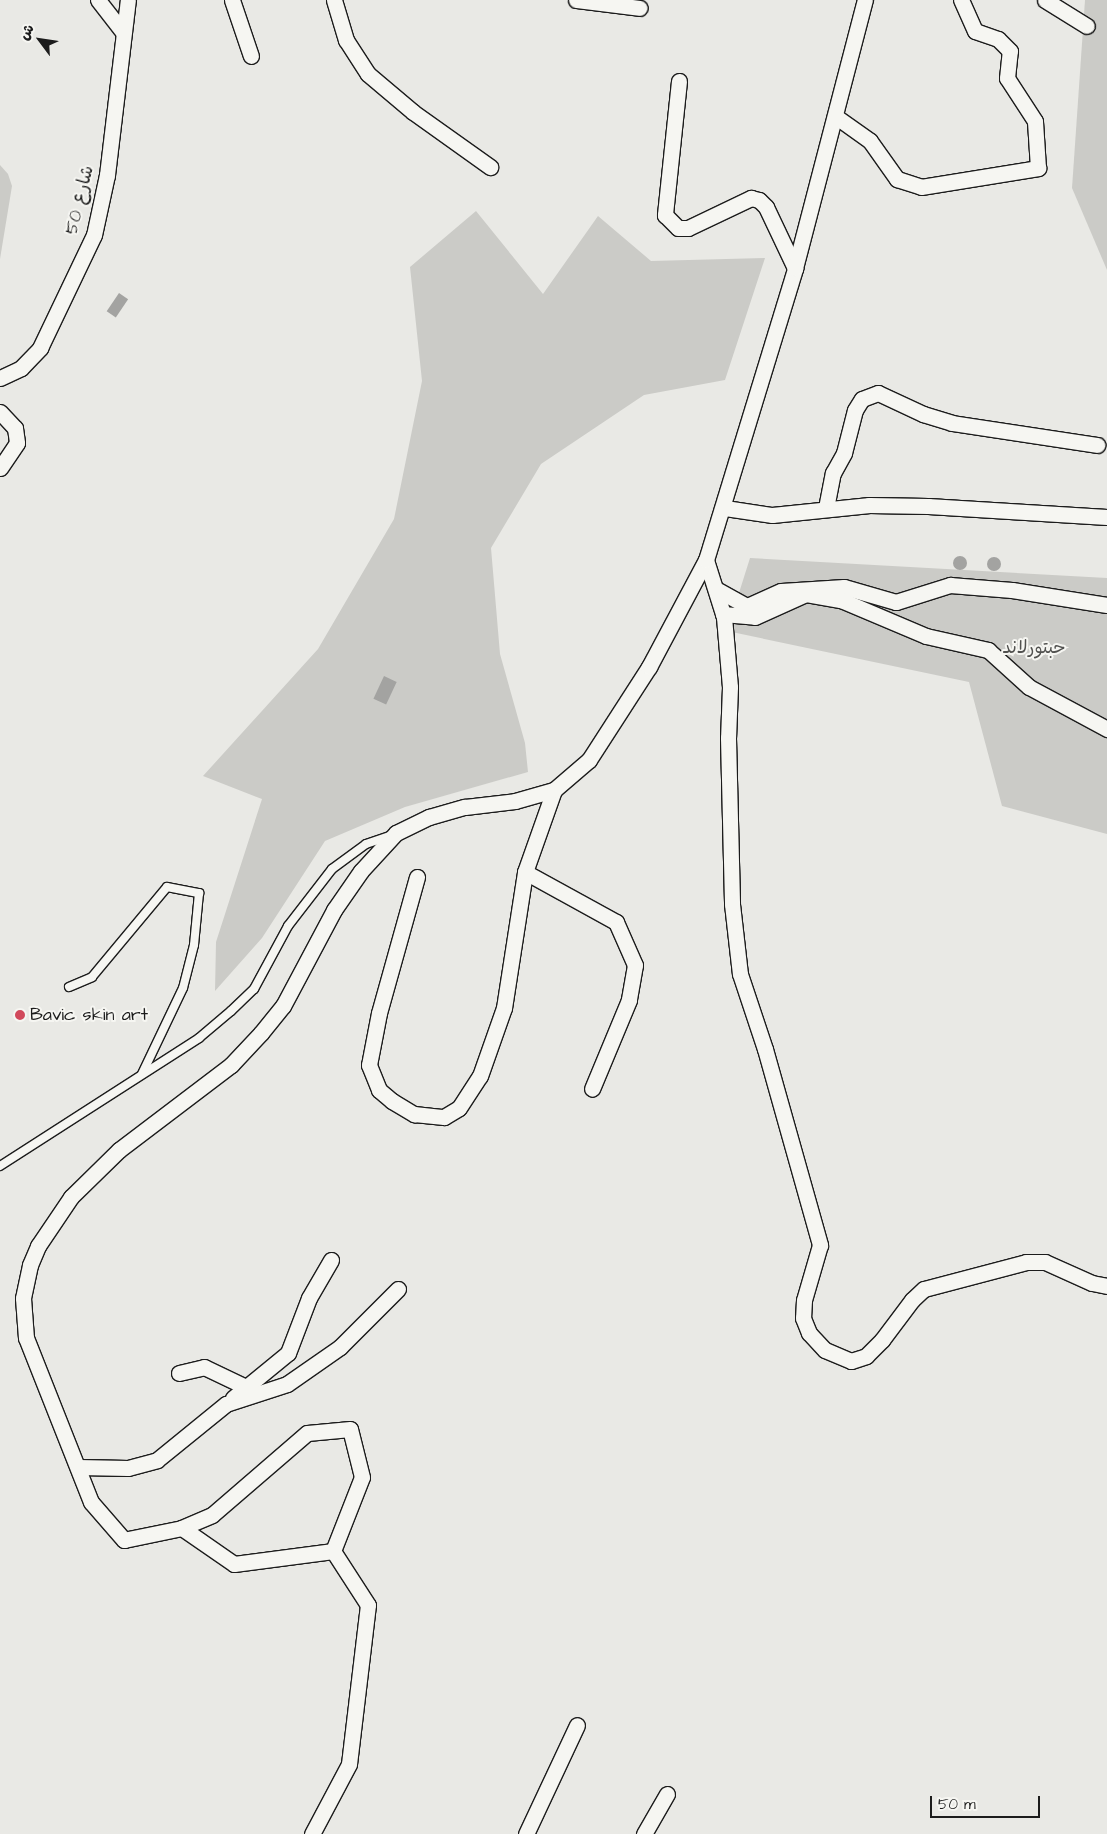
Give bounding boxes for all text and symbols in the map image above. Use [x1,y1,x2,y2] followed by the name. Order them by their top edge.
[15,15,65,65] north arrow
[15,21,40,44] text: ش
[61,163,99,237] street label: شارع 50
[1002,637,1066,659] park label: حبتورلاند
[30,1004,148,1026] place label: Bavic skin art
[14,1009,26,1021] marker: Bavic skin art
[932,1786,1042,1818] scale bar
[938,1794,976,1815] text: 50 m

